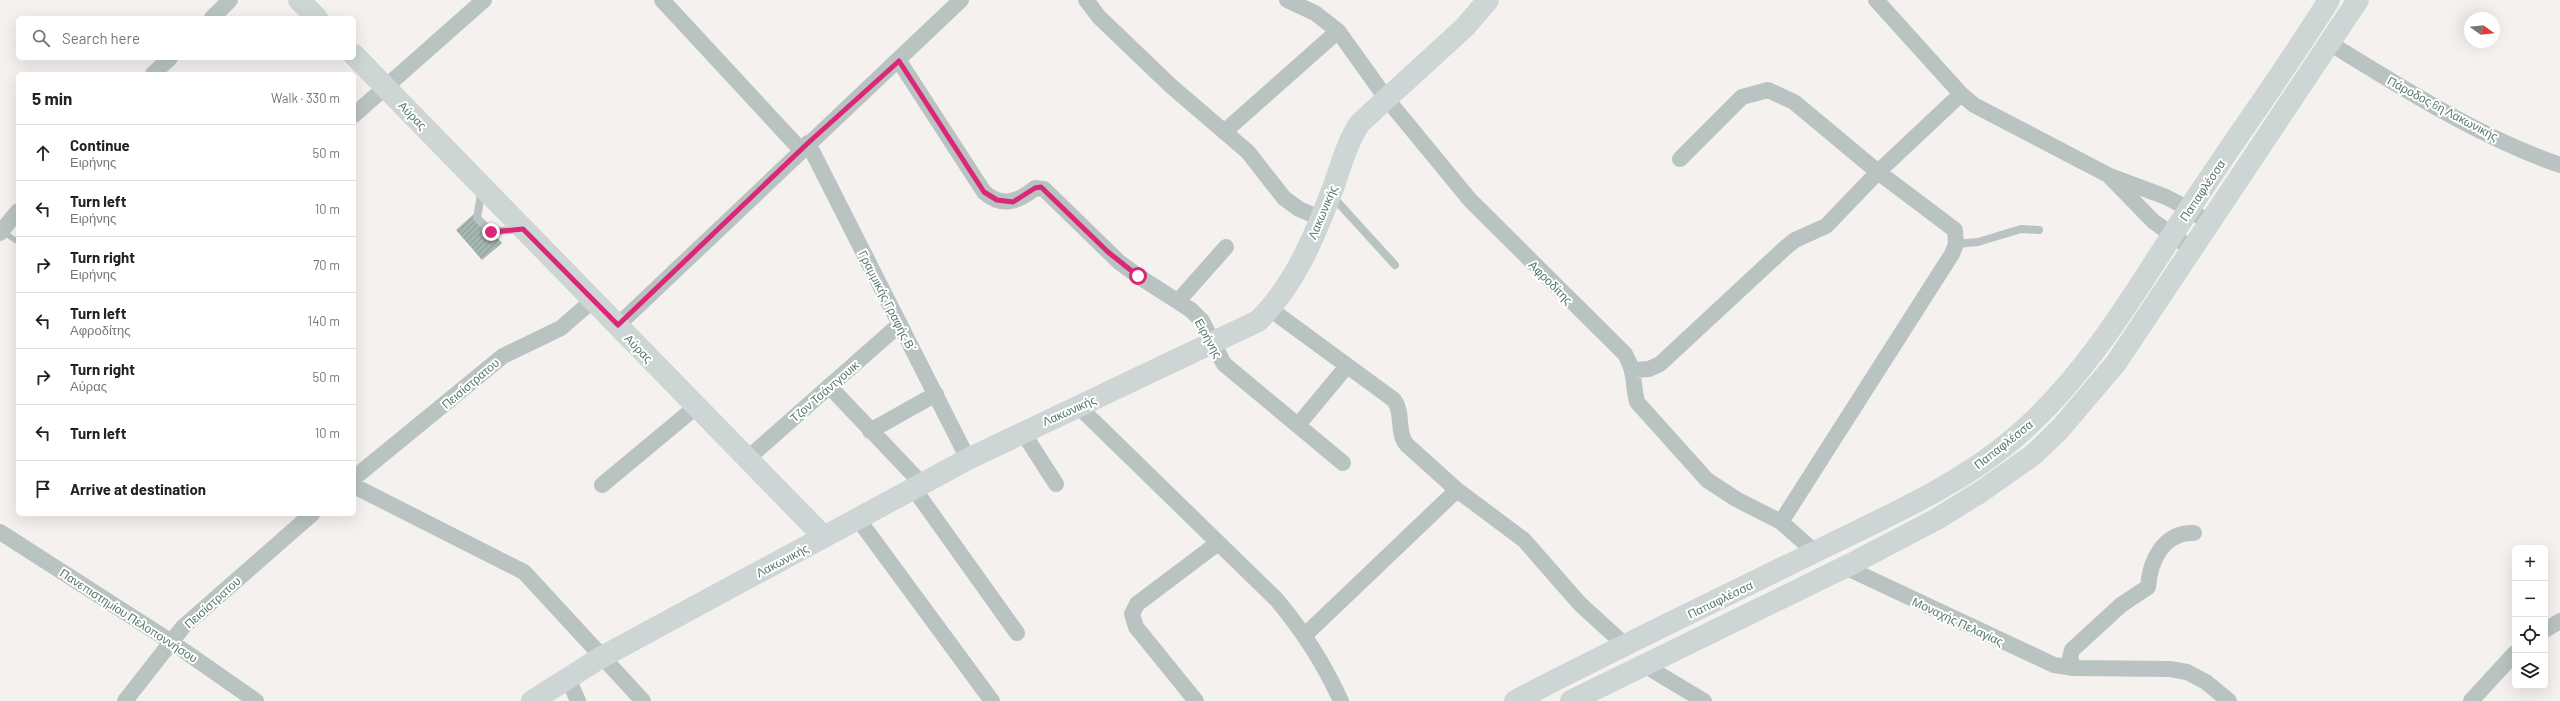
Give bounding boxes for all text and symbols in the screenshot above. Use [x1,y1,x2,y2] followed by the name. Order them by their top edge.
[2464,12,2500,48] north arrow
[16,16,356,60] search box
[30,27,52,49] icon: search
[62,29,140,47] text: Search here
[2385,73,2501,144] street label: Πάροδος 6η Λακωνικής
[32,88,72,108] text: 5 min
[271,90,340,106] text: Walk · 330 m
[395,98,430,133] street label: Αύρας
[70,136,130,154] text: Continue
[32,142,54,164] icon: ahead
[313,145,340,161] text: 50 m
[70,154,116,170] text: Ειρήνης
[2176,157,2229,224] street label: Παπαφλέσσα
[1304,183,1341,242] street label: Λακωνικής
[70,192,126,210] text: Turn left
[32,198,54,220] icon: left
[315,201,340,217] text: 10 m
[70,210,116,226] text: Ειρήνης
[482,223,500,241] route end
[70,248,135,266] text: Turn right
[855,248,920,355] street label: Γραμμικής Γραφής Β΄
[32,254,54,276] icon: right
[313,257,340,273] text: 70 m
[1526,257,1576,308] street label: Αφροδίτης
[70,266,116,282] text: Ειρήνης
[1129,267,1147,285] route start
[70,304,126,322] text: Turn left
[32,310,54,332] icon: left
[308,313,340,329] text: 140 m
[1192,316,1226,361] street label: Ειρήνης
[70,322,130,338] text: Αφροδίτης
[621,331,656,366] street label: Αύρας
[439,355,502,412] street label: Πεισίστρατου
[787,357,862,425] street label: Τζον Τσάντγουικ
[70,360,135,378] text: Turn right
[32,366,54,388] icon: right
[313,369,340,385] text: 50 m
[70,378,107,394] text: Αύρας
[1040,392,1099,429] street label: Λακωνικής
[1971,417,2036,472] street label: Παπαφλέσσα
[32,422,54,444] icon: left
[70,424,126,442] text: Turn left
[315,425,340,441] text: 10 m
[32,478,54,500] icon: arrive
[70,480,206,498] text: Arrive at destination
[753,540,811,581] street label: Λακωνικής
[2512,545,2548,689] map controls
[2512,545,2548,581] button: +
[57,565,200,666] street label: Πανεπιστημίου Πελοποννήσου
[181,573,244,632] street label: Πεισίστρατου
[1685,577,1755,622] street label: Παπαφλέσσα
[2512,581,2548,617] button: −
[1910,594,2006,649] street label: Μοναχής Πελαγίας
[2512,617,2548,653] button: locate
[2512,653,2548,689] button: layers

